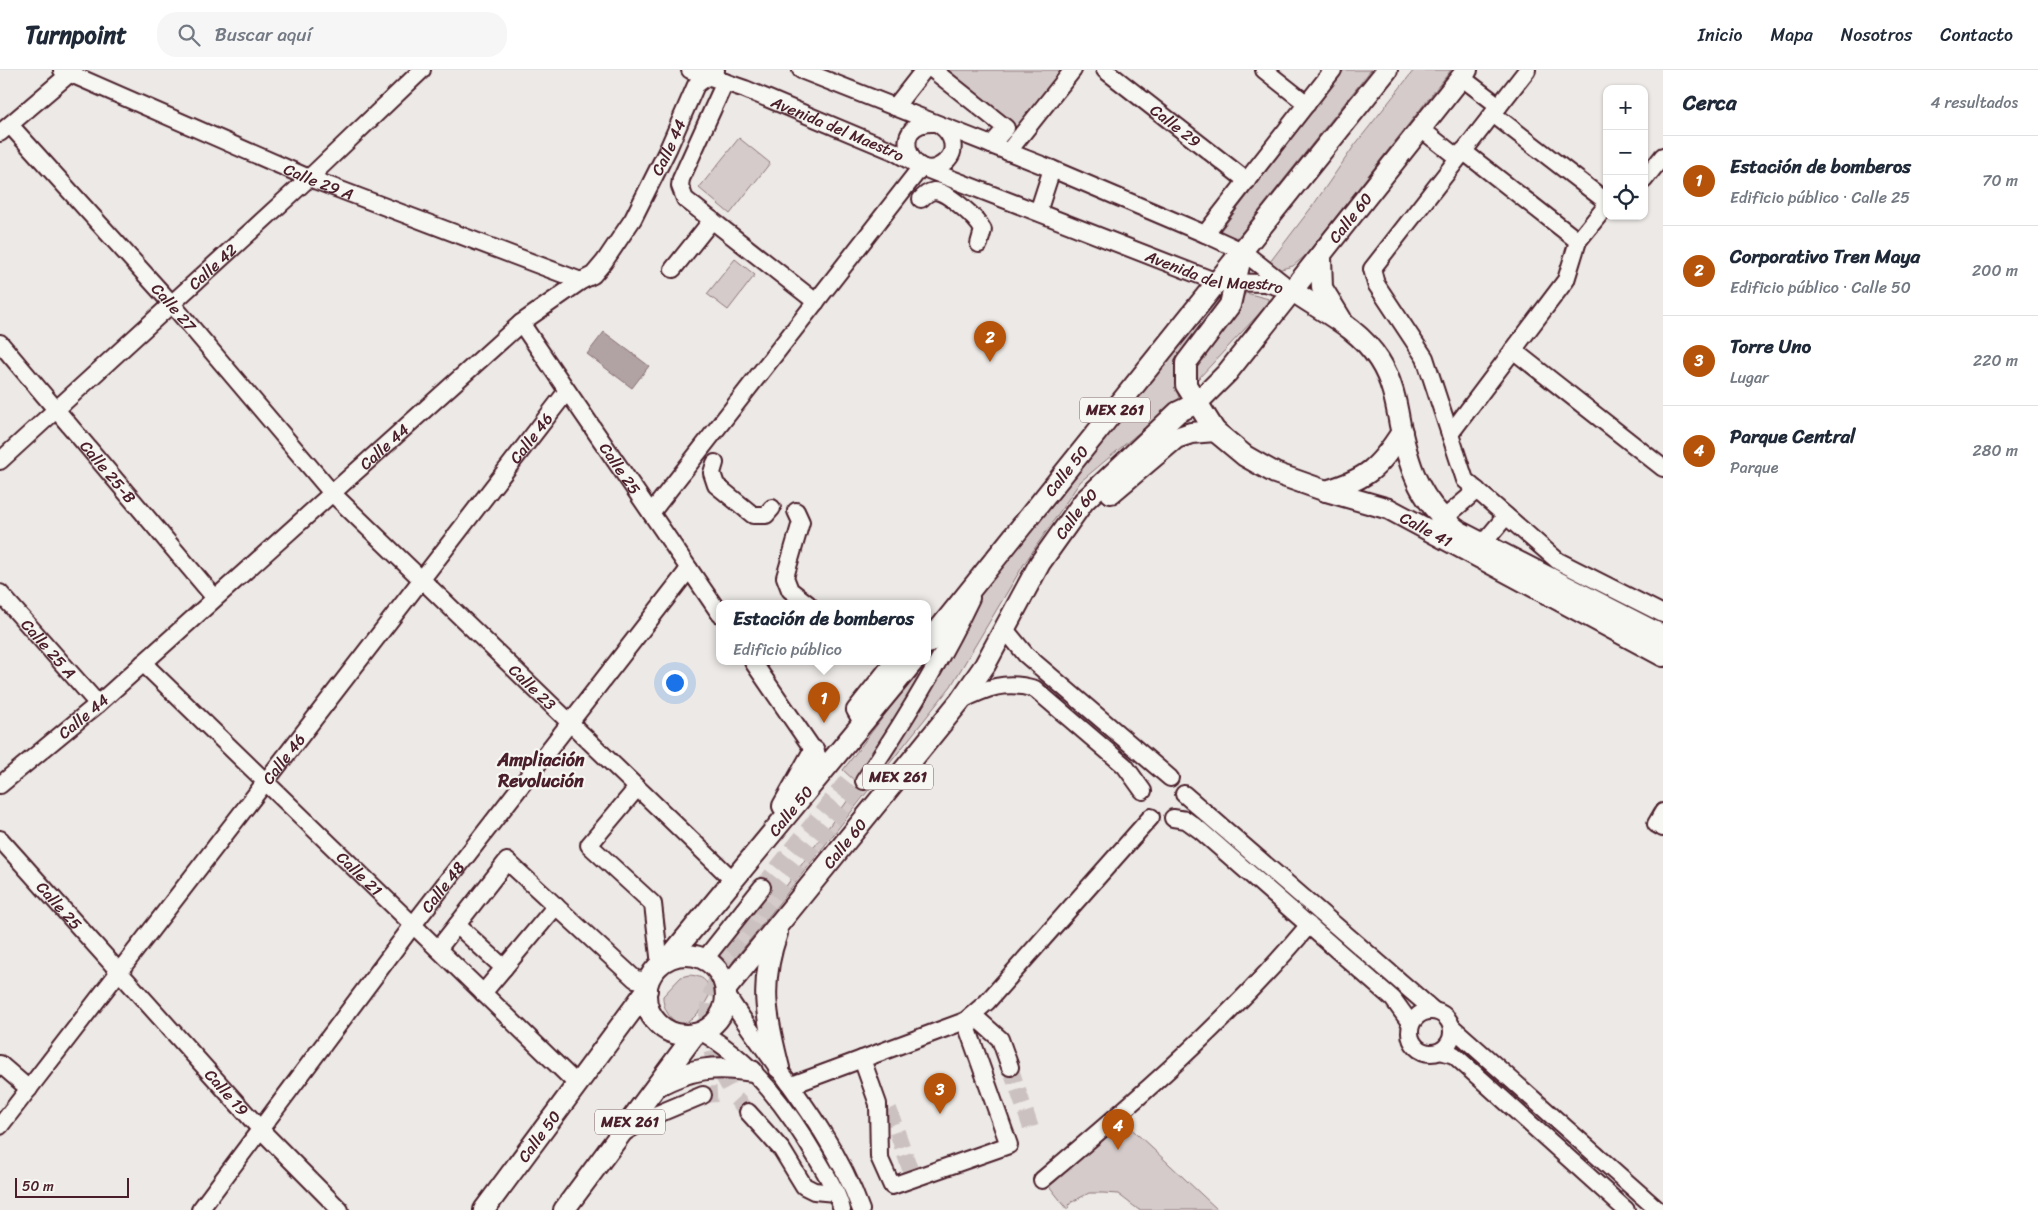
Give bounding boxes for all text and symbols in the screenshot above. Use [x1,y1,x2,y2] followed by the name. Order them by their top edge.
[157,12,507,57] search box
[25,14,127,56] text: Turnpoint
[215,18,312,51] text: Buscar aquí
[1698,19,1743,51] text: Inicio
[1771,19,1813,51] text: Mapa
[1841,19,1912,51] text: Nosotros
[1940,19,2013,51] text: Contacto
[175,21,203,49] icon: search
[1683,84,1737,122] text: Cerca
[1603,85,1648,220] map controls
[1603,85,1648,130] button: +
[766,87,910,170] street label: Avenida del Maestro
[1930,88,2018,117] text: 4 resultados
[1144,96,1208,155] street label: Calle 29
[643,114,694,181] street label: Calle 44
[1603,130,1648,175] button: −
[1730,150,1911,183] text: Estación de bomberos
[279,155,358,209] street label: Calle 29 A
[1696,166,1702,195] text: 1
[1982,166,2018,195] text: 70 m
[1603,175,1648,220] button: locate
[1730,183,1910,212] text: Edificio público · Calle 25
[1321,186,1380,250] street label: Calle 60
[181,236,244,297] street label: Calle 42
[1730,240,1920,273] text: Corporativo Tren Maya
[1140,241,1287,303] street label: Avenida del Maestro
[1694,256,1704,285] text: 2
[1972,256,2018,285] text: 200 m
[1730,273,1911,302] text: Edificio público · Calle 50
[144,276,204,339] street label: Calle 27
[974,321,1006,362] pin: 2
[1730,330,1811,363] text: Torre Uno
[1695,346,1703,375] text: 3
[1973,346,2018,375] text: 220 m
[1730,363,1769,392] text: Lugar
[1080,398,1150,422] road number: MEX 261
[502,406,561,470] street label: Calle 46
[352,416,416,478] street label: Calle 44
[1730,420,1855,453] text: Parque Central
[72,433,144,510] street label: Calle 25-B
[591,436,649,501] street label: Calle 25
[1694,436,1704,465] text: 4
[1973,436,2018,465] text: 280 m
[1037,439,1096,503] street label: Calle 50
[1730,453,1778,482] text: Parque
[1047,481,1105,546] street label: Calle 60
[1394,503,1458,556] street label: Calle 41
[716,600,931,665] popup
[733,602,914,635] text: Estación de bomberos
[13,612,84,686] street label: Calle 25 A
[733,635,842,664] text: Edificio público
[502,657,563,718] street label: Calle 23
[662,670,688,696] your location
[808,682,840,723] pin: 1
[51,686,116,747] street label: Calle 44
[254,727,313,791] street label: Calle 46
[496,744,585,797] district label: Ampliación Revolución
[863,764,933,790] road number: MEX 261
[761,779,821,843] street label: Calle 50
[815,811,875,875] street label: Calle 60
[329,844,390,904] street label: Calle 21
[413,855,473,920] street label: Calle 48
[29,874,90,937] street label: Calle 25
[197,1062,256,1123] street label: Calle 19
[924,1073,956,1114] pin: 3
[510,1104,569,1169] street label: Calle 50
[1102,1109,1134,1150] pin: 4
[595,1110,665,1134] road number: MEX 261
[22,1174,54,1199] text: 50 m
[15,1175,129,1198] scale bar

